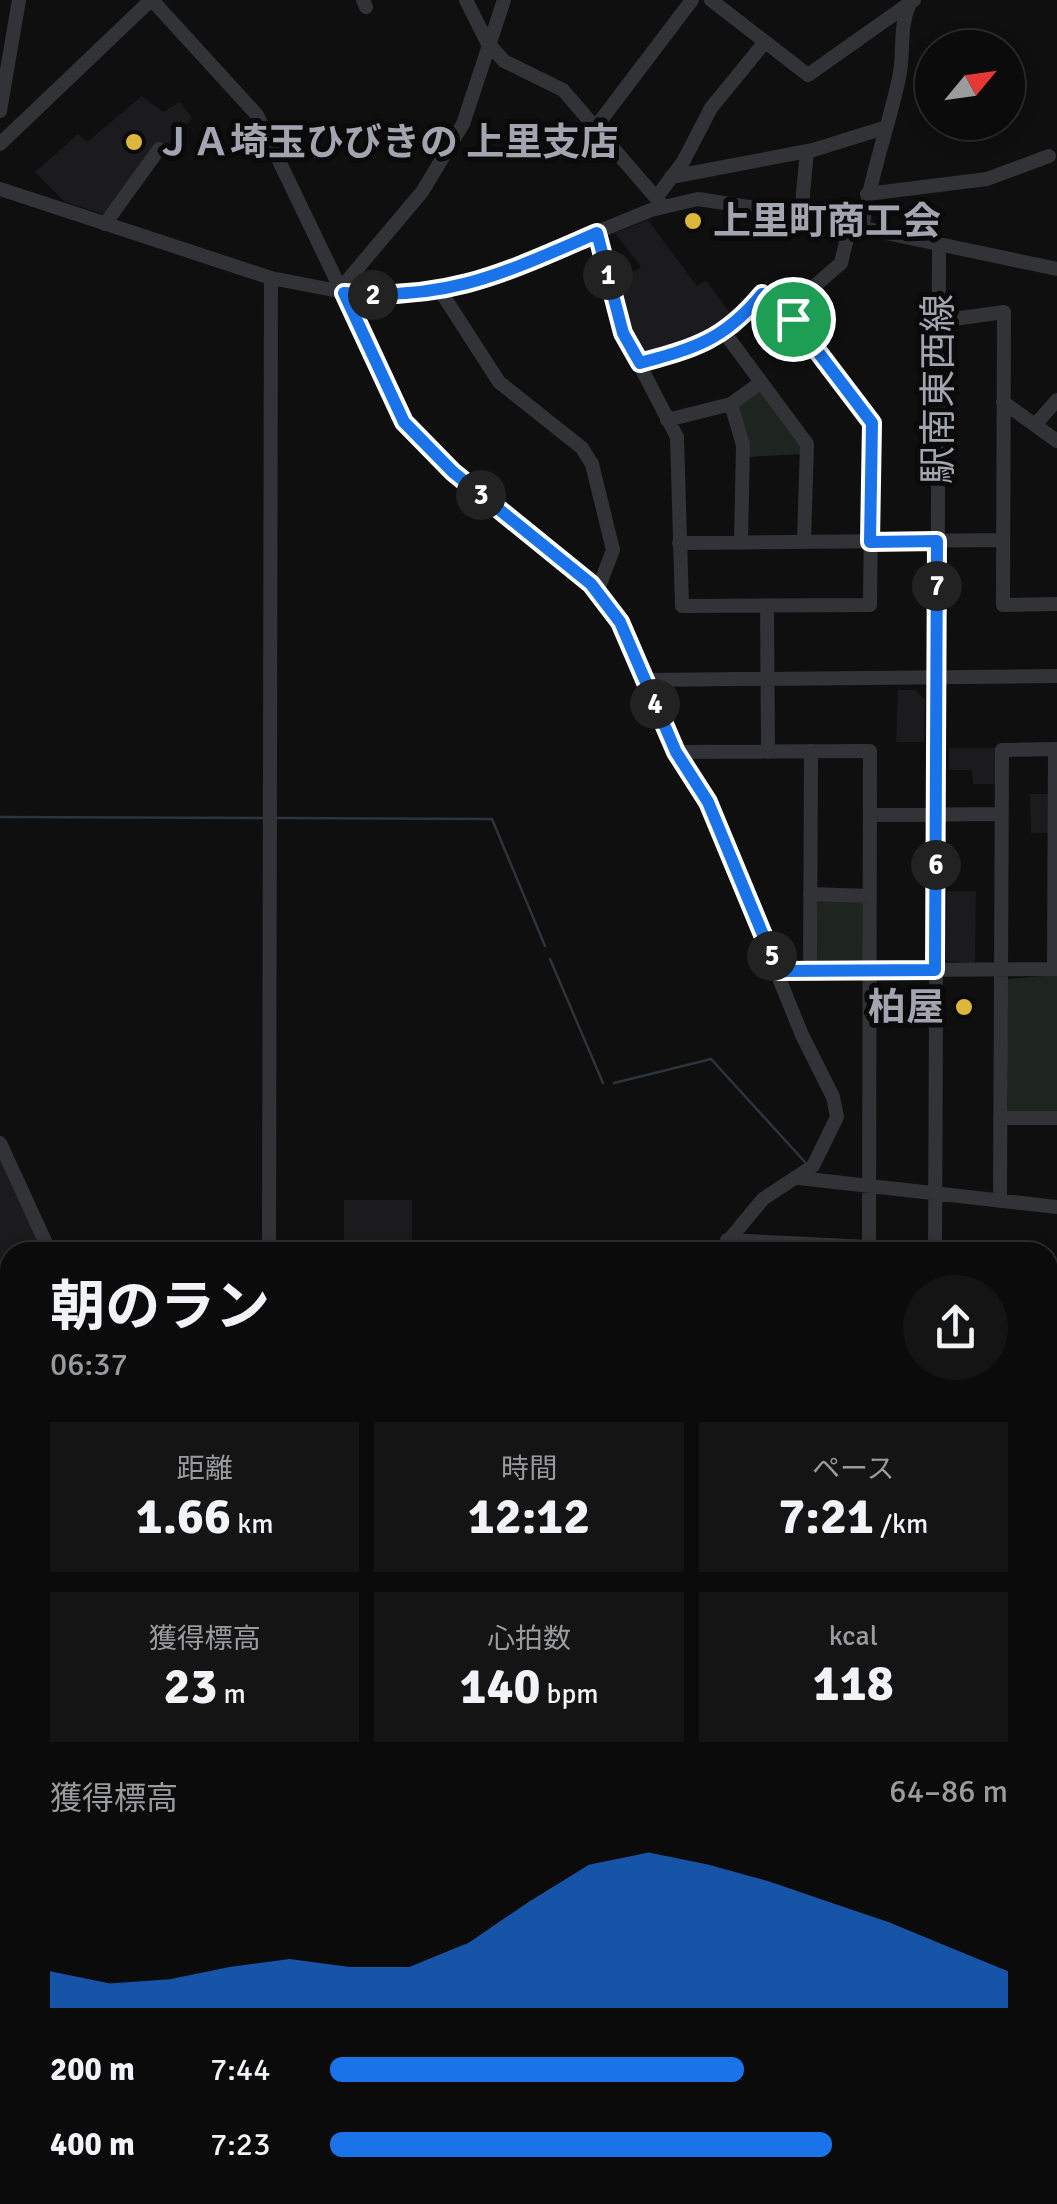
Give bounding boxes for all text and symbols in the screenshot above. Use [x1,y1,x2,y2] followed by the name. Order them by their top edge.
[915,30,1025,140] north arrow
[915,30,1025,140] map controls
[154,119,618,166] place label: ＪＡ埼玉ひびきの 上里支店
[123,131,145,153] marker: ＪＡ埼玉ひびきの 上里支店
[713,198,941,245] place label: 上里町商工会
[682,210,704,232] marker: 上里町商工会
[583,250,633,300] pin: 1
[600,258,616,292] text: 1
[348,270,398,320] pin: 2
[751,277,836,362] pin
[365,278,381,312] text: 2
[766,292,821,347] icon: arrive
[915,294,962,484] street label: 駅南東西線
[456,470,506,520] pin: 3
[473,478,489,512] text: 3
[912,561,962,611] pin: 7
[929,569,945,603] text: 7
[630,679,680,729] pin: 4
[647,687,663,721] text: 4
[911,840,961,890] pin: 6
[928,848,944,882] text: 6
[747,931,797,981] pin: 5
[764,939,780,973] text: 5
[868,984,944,1031] place label: 柏屋
[953,996,975,1018] marker: 柏屋
[50,1273,270,1341] text: 朝のラン
[903,1275,1008,1380] button: share
[50,1345,128,1384] text: 06:37
[177,1452,233,1486] text: 距離
[501,1452,557,1486] text: 時間
[812,1452,895,1486] text: ペース
[136,1486,231,1548] text: 1.66
[468,1486,590,1548] text: 12:12
[778,1486,874,1548] text: 7:21
[231,1507,274,1541] text: km
[874,1507,928,1541] text: /km
[829,1619,878,1653] text: kcal
[149,1622,261,1656] text: 獲得標高
[487,1622,571,1656] text: 心拍数
[813,1653,894,1715] text: 118
[163,1656,217,1718] text: 23
[459,1656,540,1718] text: 140
[217,1677,246,1711] text: m
[540,1677,599,1711] text: bpm
[889,1772,1008,1811] text: 64–86 m
[50,1779,178,1818] text: 獲得標高
[50,2050,135,2089] text: 200 m
[210,2050,270,2089] text: 7:44
[50,2125,135,2164] text: 400 m
[210,2125,270,2164] text: 7:23

